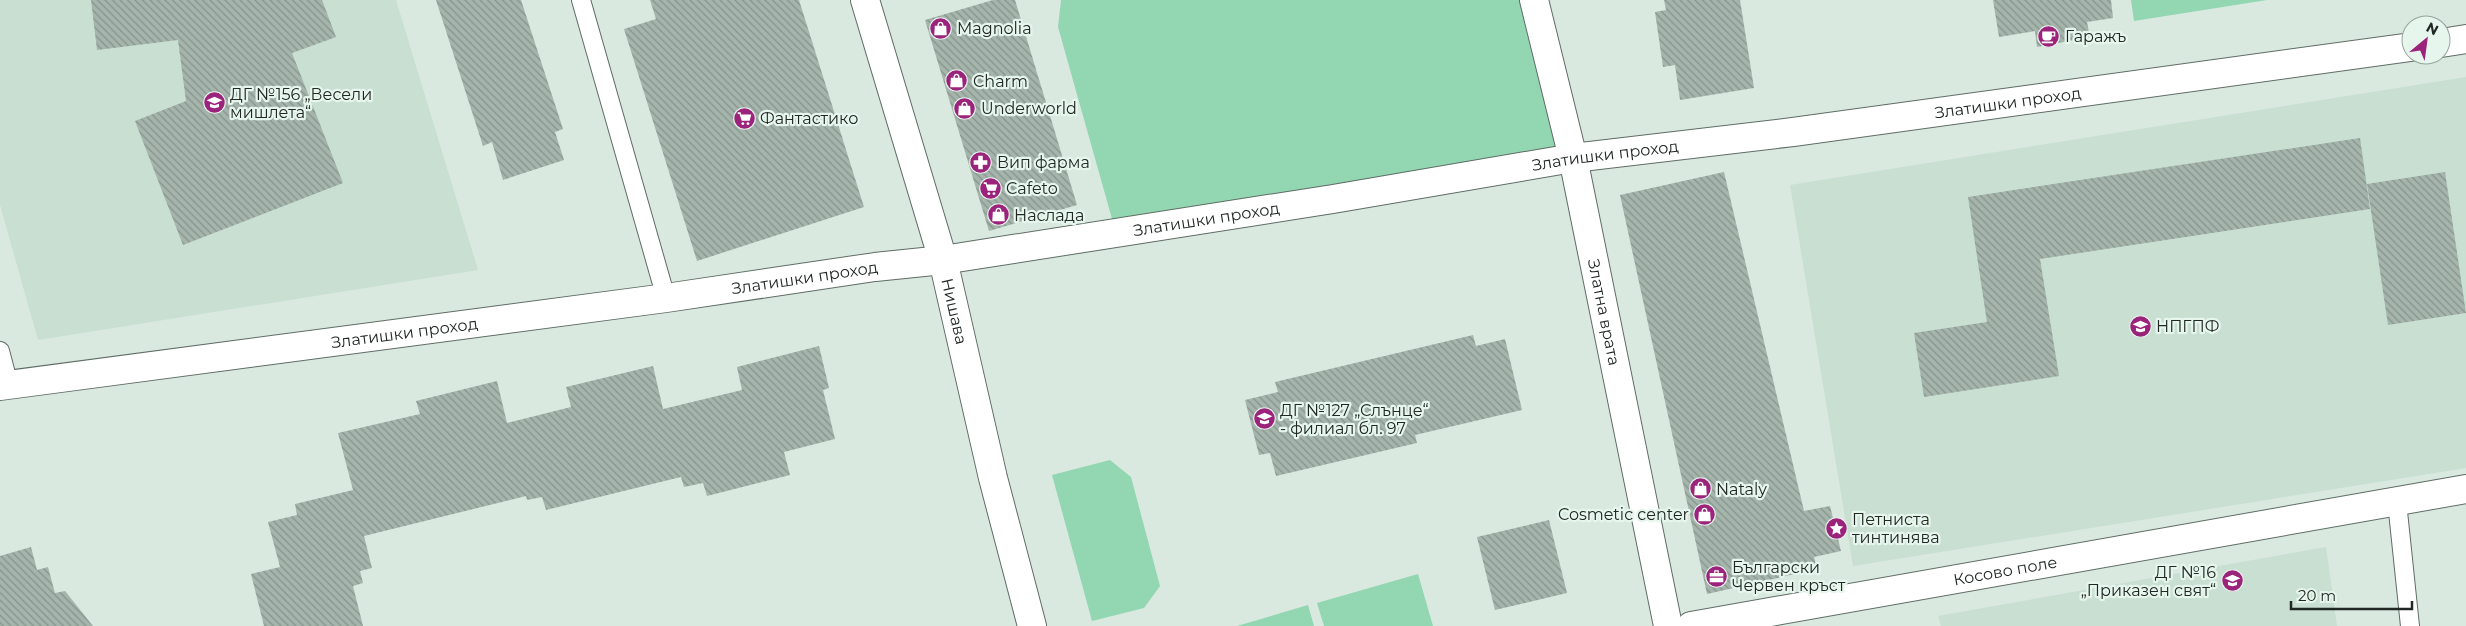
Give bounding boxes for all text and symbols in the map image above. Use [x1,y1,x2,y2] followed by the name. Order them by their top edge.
[2401,15,2451,65] north arrow
[929,16,953,40] shop icon: Magnolia
[2423,18,2442,39] text: N
[957,19,1032,38] place label: Magnolia
[2037,24,2061,48] cafe icon: Гаражъ
[2065,27,2126,46] place label: Гаражъ
[945,69,969,93] shop icon: Charm
[973,72,1028,91] place label: Charm
[1933,83,2082,122] street label: Златишки проход
[230,85,372,122] place label: ДГ №156 „Весели мишлета“
[202,91,226,115] school or university icon: ДГ №156 „Весели мишлета“
[953,96,977,120] shop icon: Underworld
[981,99,1077,118] place label: Underworld
[732,106,756,130] supermarket icon: Фантастико
[760,109,858,128] place label: Фантастико
[1530,136,1680,174] street label: Златишки проход
[969,150,993,174] pharmacy icon: Вип фарма
[997,153,1090,172] place label: Вип фарма
[978,176,1002,200] supermarket icon: Cafeto
[1006,179,1058,198] place label: Cafeto
[1132,198,1281,240] street label: Златишки проход
[986,203,1010,227] shop icon: Наслада
[1014,206,1084,225] place label: Наслада
[730,257,879,298] street label: Златишки проход
[1584,257,1624,367] street label: Златна врата
[938,276,972,346] street label: Нишава
[330,313,479,352] street label: Златишки проход
[2128,314,2152,338] school or university icon: НПГПФ
[2156,317,2219,336] place label: НПГПФ
[1280,401,1429,438] place label: ДГ №127 „Слънце“ - филиал бл. 97
[1252,407,1276,431] school or university icon: ДГ №127 „Слънце“ - филиал бл. 97
[1688,477,1712,501] shop icon: Nataly
[1716,480,1767,499] place label: Nataly
[1693,502,1717,526] shop icon: Cosmetic center
[1558,505,1689,524] place label: Cosmetic center
[1852,510,1940,547] place label: Петниста тинтинява
[1824,516,1848,540] place icon: Петниста тинтинява
[1952,552,2059,589] street label: Косово поле
[1732,558,1846,595] place label: Български Червен кръст
[2081,563,2216,600] place label: ДГ №16 „Приказен свят“
[1704,564,1728,588] office icon: Български Червен кръст
[2220,569,2244,593] school or university icon: ДГ №16 „Приказен свят“
[2291,578,2412,610] scale bar
[2298,586,2336,605] text: 20 m

